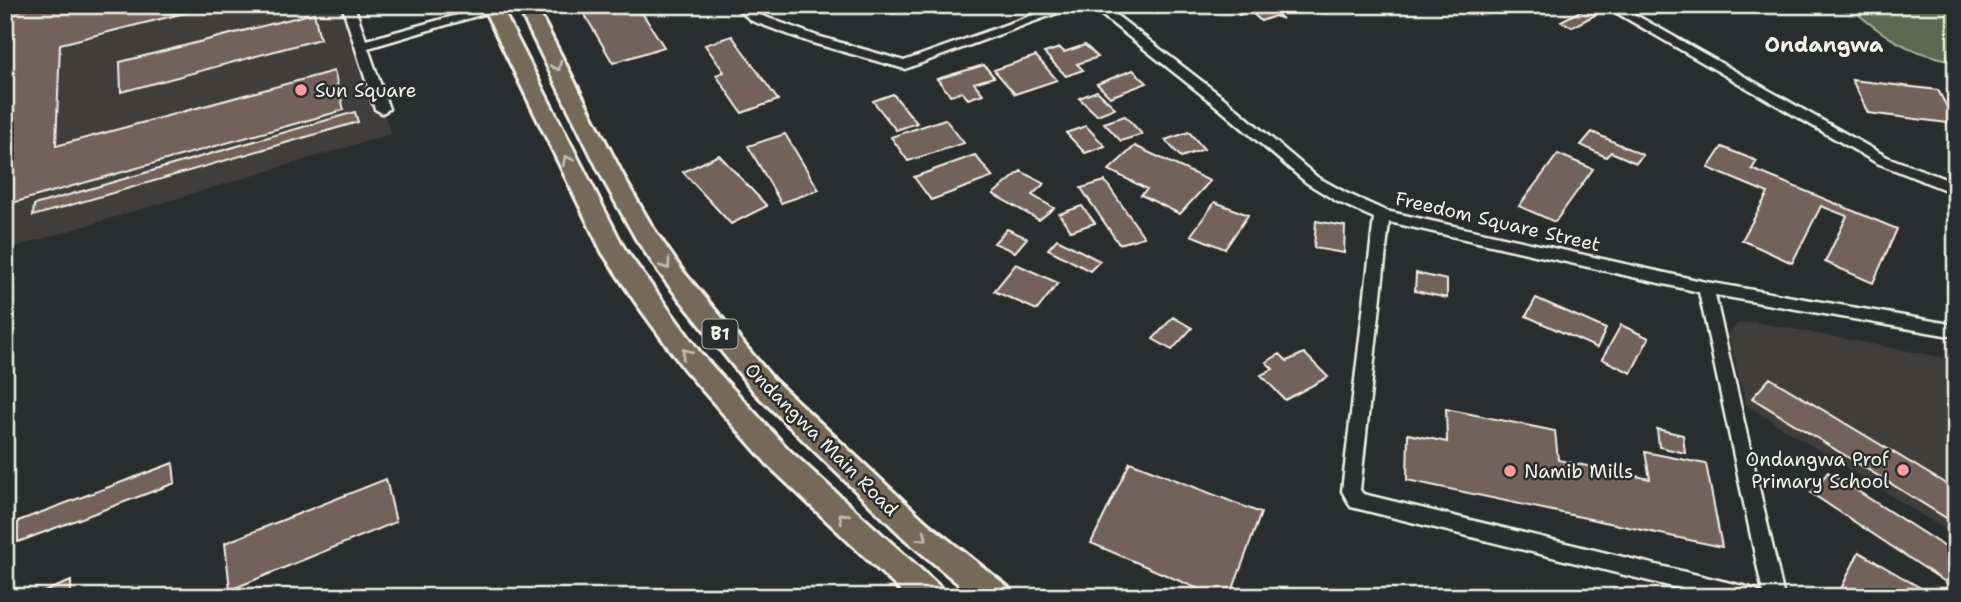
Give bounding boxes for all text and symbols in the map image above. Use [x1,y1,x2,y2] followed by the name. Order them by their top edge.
[1765,31,1884,59] district label: Ondangwa
[548,59,562,71] one-way arrow
[315,78,416,103] place label: Sun Square
[293,82,309,98] marker: Sun Square
[561,155,575,167] one-way arrow
[1393,186,1603,257] street label: Freedom Square Street
[658,257,670,270] one-way arrow
[702,320,738,348] road number: B1
[682,348,695,360] one-way arrow
[740,357,904,521] street label: Ondangwa Main Road
[1745,447,1890,494] place label: Ondangwa Prof Primary School
[1524,459,1633,484] place label: Namib Mills
[1895,462,1911,478] marker: Ondangwa Prof Primary School
[1502,463,1518,479] marker: Namib Mills
[838,513,851,526] one-way arrow
[916,528,928,541] one-way arrow

